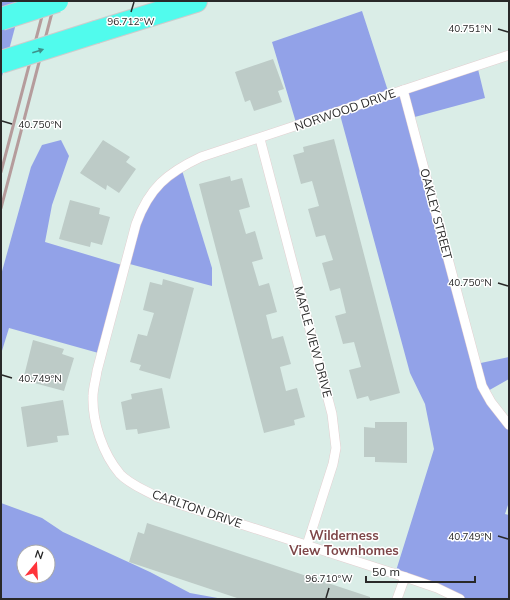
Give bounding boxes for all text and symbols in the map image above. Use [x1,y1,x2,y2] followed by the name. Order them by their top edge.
[107,15,155,28] text: 96.712°W
[448,22,492,35] text: 40.751°N
[32,47,44,53] one-way arrow
[292,85,397,134] street label: NORWOOD DRIVE
[18,118,62,131] text: 40.750°N
[417,167,456,262] street label: OAKLEY STREET
[448,276,492,289] text: 40.750°N
[291,285,336,399] street label: MAPLE VIEW DRIVE
[18,372,62,385] text: 40.749°N
[150,486,244,531] street label: CARLTON DRIVE
[288,527,399,558] district label: Wilderness View Townhomes
[448,530,492,543] text: 40.749°N
[16,544,56,584] north arrow
[33,547,45,562] text: N
[366,558,475,584] scale bar
[372,564,400,579] text: 50 m
[305,572,353,585] text: 96.710°W

